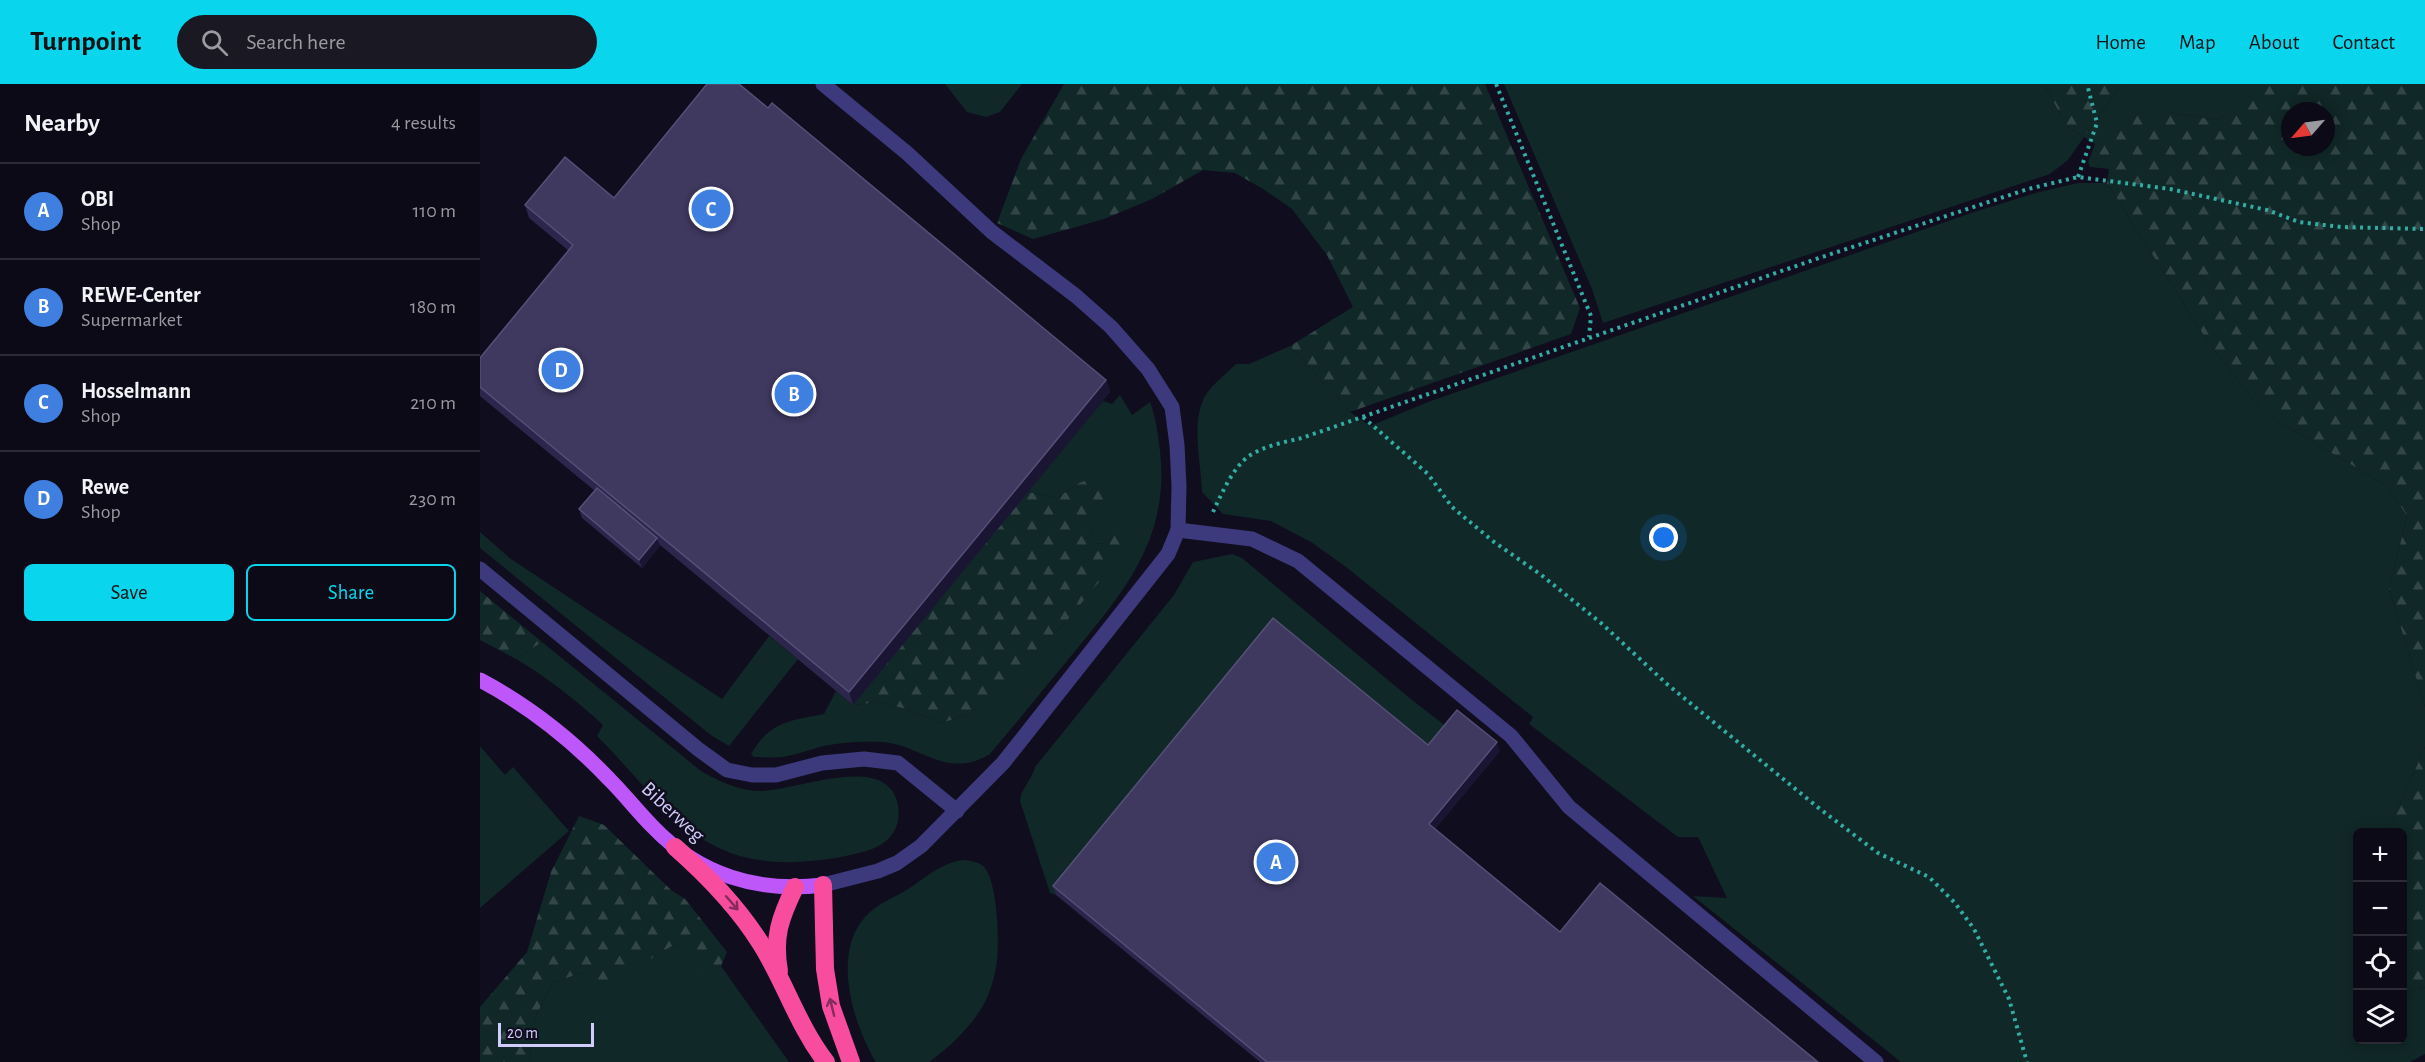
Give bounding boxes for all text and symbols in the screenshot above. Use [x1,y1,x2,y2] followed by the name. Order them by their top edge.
[177,15,597,69] search box
[198,26,231,59] icon: search
[30,28,141,56] text: Turnpoint
[246,31,346,53] text: Search here
[2095,32,2146,53] text: Home
[2179,32,2216,53] text: Map
[2249,32,2299,53] text: About
[2332,32,2395,53] text: Contact
[2281,102,2335,156] north arrow
[24,110,100,136] text: Nearby
[391,113,456,133] text: 4 results
[692,186,730,232] pin: C
[81,188,114,210] text: OBI
[38,201,50,221] text: A
[412,201,456,221] text: 110 m
[81,214,121,234] text: Shop
[81,284,201,306] text: REWE-Center
[38,297,49,317] text: B
[410,297,456,317] text: 180 m
[81,310,182,330] text: Supermarket
[542,348,580,392] pin: D
[774,372,814,416] pin: B
[81,380,191,402] text: Hosselmann
[38,393,49,413] text: C
[410,393,456,413] text: 210 m
[81,406,121,426] text: Shop
[81,476,129,498] text: Rewe
[37,489,50,509] text: D
[409,489,456,509] text: 230 m
[81,502,121,522] text: Shop
[1649,523,1678,552] your location
[24,564,234,621] button: Save
[246,564,456,621] button: Share
[638,778,709,847] street label: Biberweg
[2353,828,2407,1044] map controls
[2353,828,2407,882] button: +
[1256,840,1296,884] pin: A
[2353,882,2407,936] button: −
[725,895,738,911] one-way arrow
[2353,936,2407,990] button: locate
[2353,990,2407,1044] button: layers
[826,997,838,1016] one-way arrow
[498,1020,594,1048] scale bar
[507,1025,538,1041] text: 20 m

